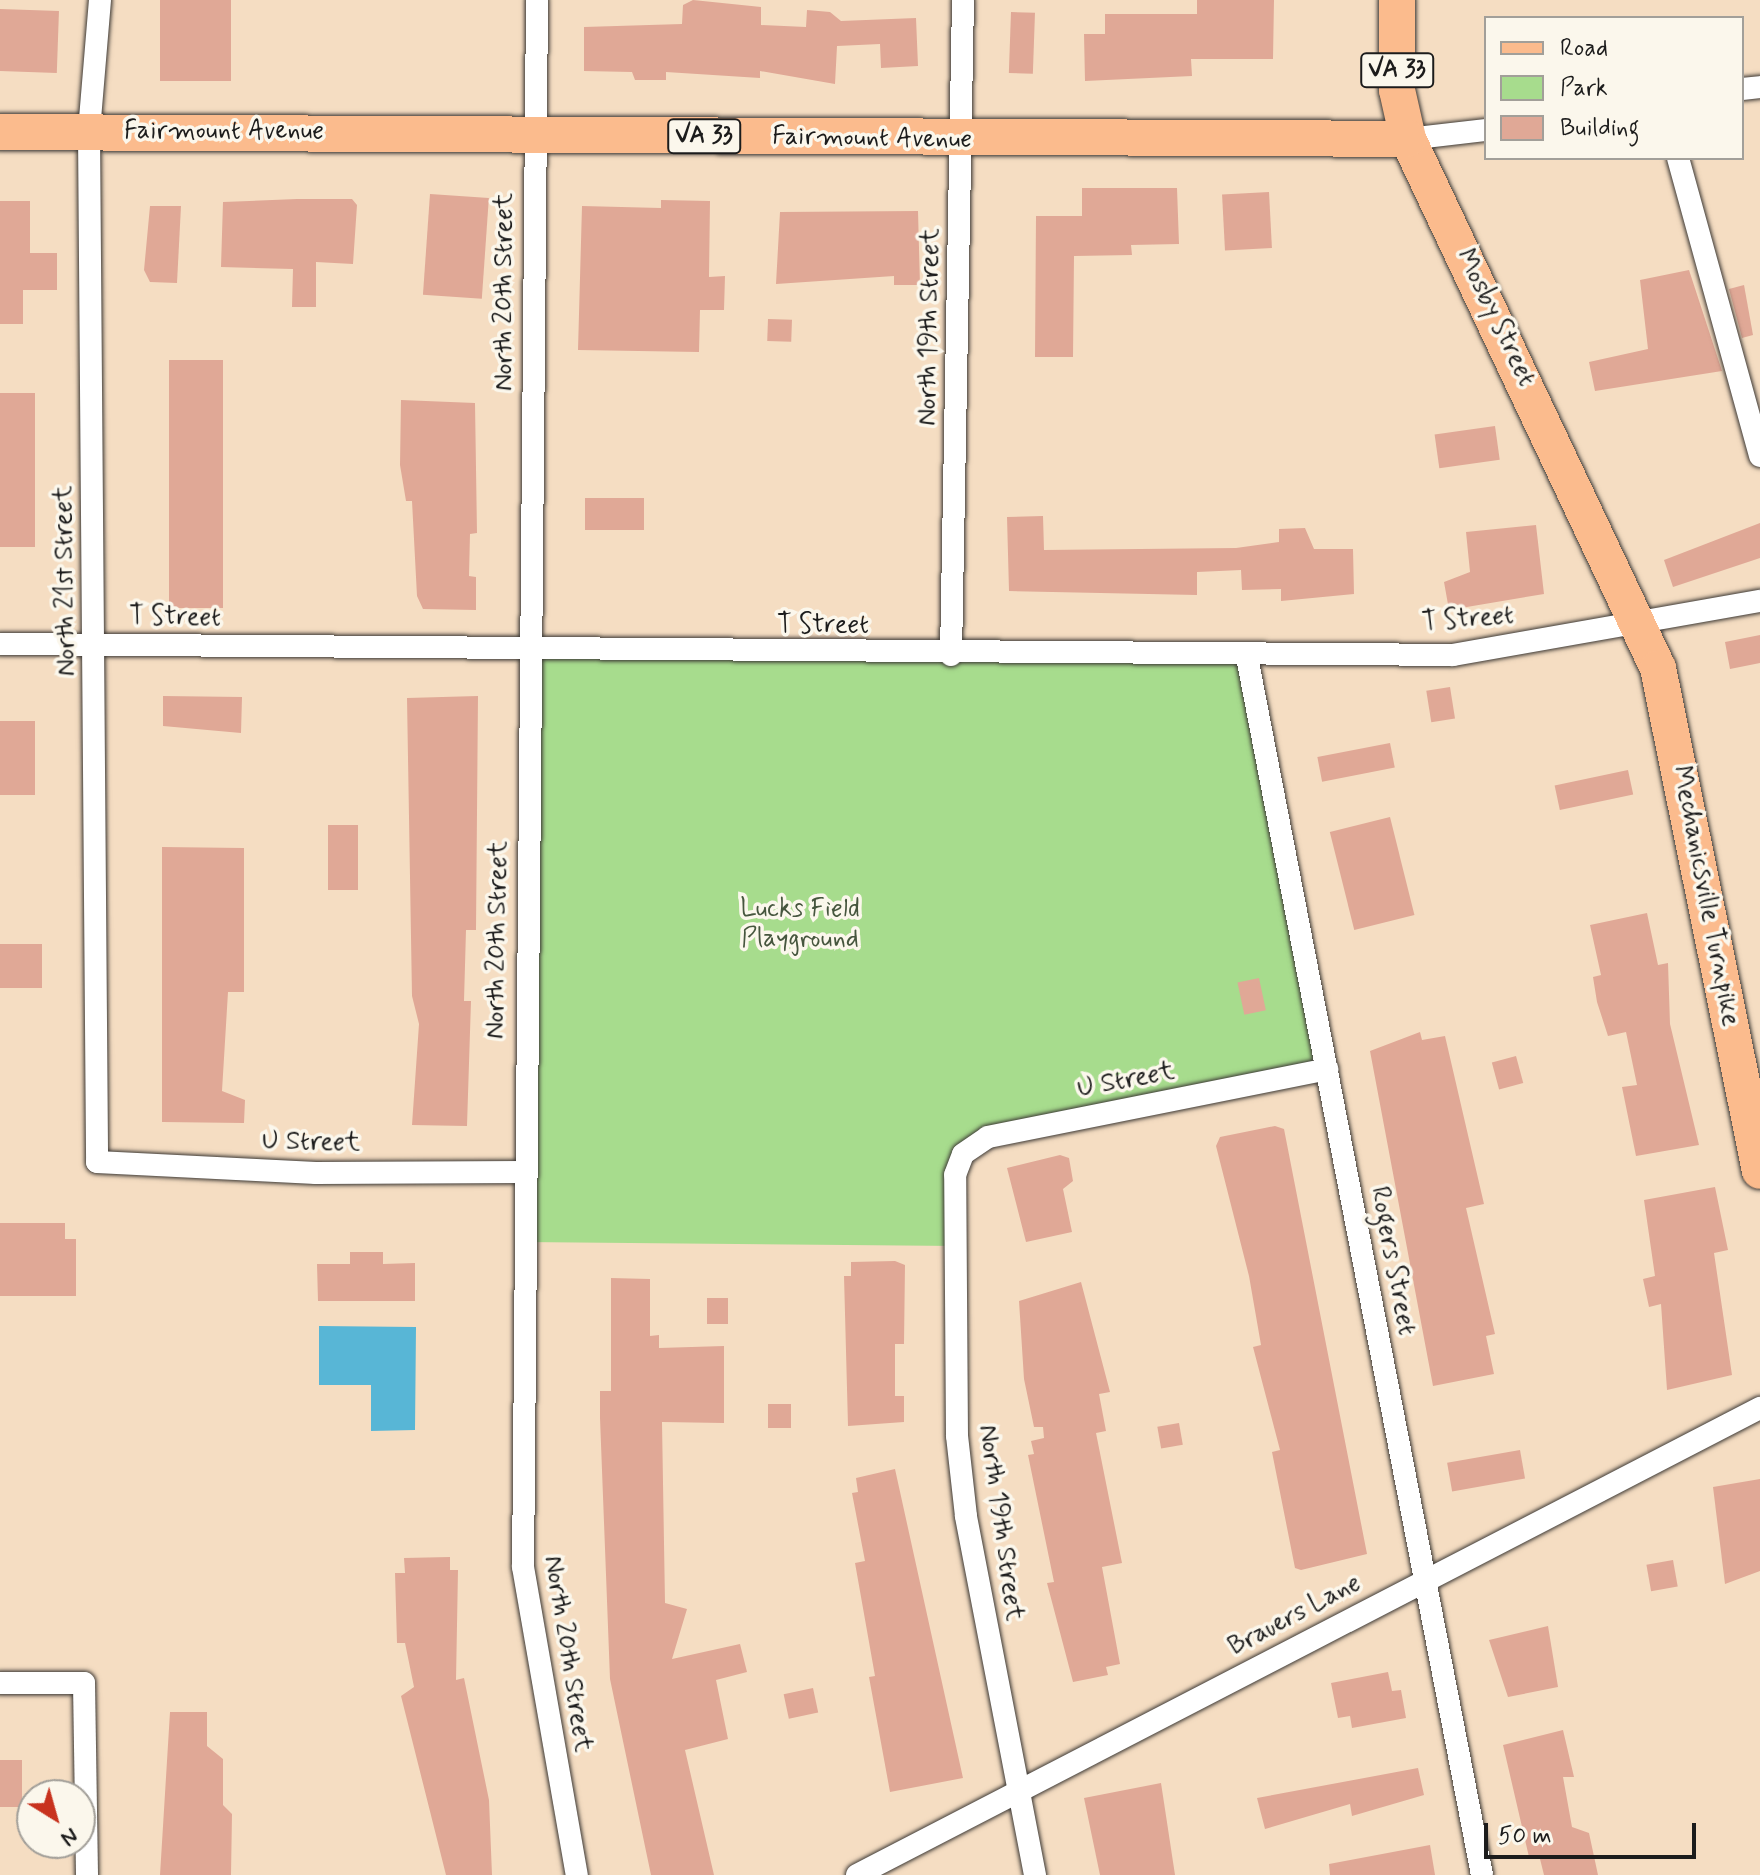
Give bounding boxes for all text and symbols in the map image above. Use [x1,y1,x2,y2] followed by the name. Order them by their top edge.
[1484,16,1744,160] legend
[1560,33,1608,64] text: Road
[1359,50,1435,90] road number: VA 33
[1560,73,1608,104] text: Park
[1560,113,1640,144] text: Building
[121,116,327,148] street label: Fairmount Avenue
[666,116,742,156] road number: VA 33
[769,122,975,156] street label: Fairmount Avenue
[489,193,521,391] street label: North 20th Street
[913,228,947,426] street label: North 19th Street
[1447,242,1543,394] street label: Mosby Street
[49,485,83,677] street label: North 21st Street
[1419,600,1517,640] street label: T Street
[126,602,224,634] street label: T Street
[775,610,871,642] street label: T Street
[1665,764,1745,1028] street label: Mechanicsville Turnpike
[481,841,515,1039] street label: North 20th Street
[739,894,861,956] park label: Lucks Field Playground
[1075,1056,1177,1106] street label: U Street
[262,1127,360,1159] street label: U Street
[1362,1182,1422,1340] street label: Rogers Street
[971,1423,1029,1623] street label: North 19th Street
[536,1554,598,1754] street label: North 20th Street
[1223,1568,1367,1664] street label: Brauers Lane
[16,1779,96,1859] north arrow
[1488,1807,1700,1857] scale bar
[55,1821,84,1852] text: N
[1498,1821,1552,1852] text: 50 m

